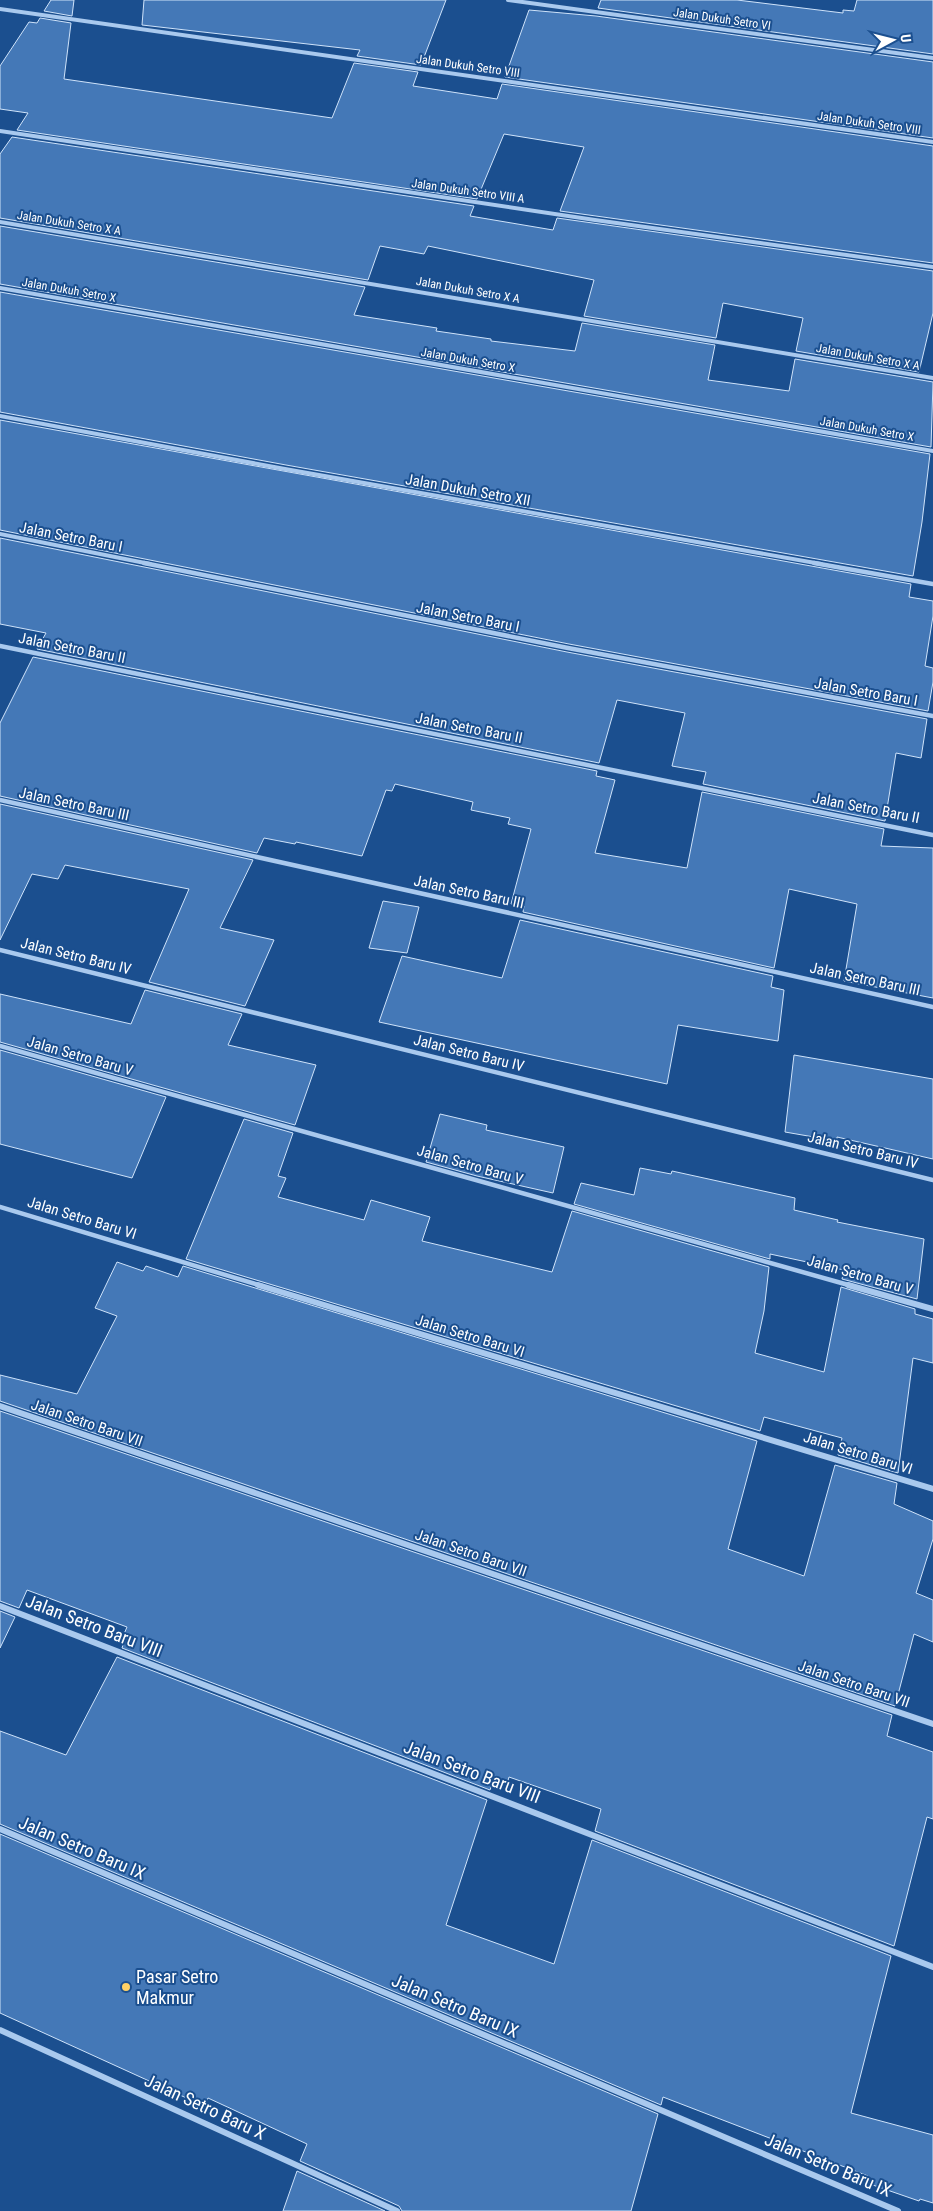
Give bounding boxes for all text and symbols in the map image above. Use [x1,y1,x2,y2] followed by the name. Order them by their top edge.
[672,5,772,33] street label: Jalan Dukuh Setro VI
[868,15,918,65] north arrow
[897,33,914,43] text: U
[415,52,521,80] street label: Jalan Dukuh Setro VIII
[816,109,922,137] street label: Jalan Dukuh Setro VIII
[411,176,526,206] street label: Jalan Dukuh Setro VIII A
[16,208,122,238] street label: Jalan Dukuh Setro X A
[415,274,521,306] street label: Jalan Dukuh Setro X A
[21,275,118,305] street label: Jalan Dukuh Setro X
[815,341,921,373] street label: Jalan Dukuh Setro X A
[420,345,517,375] street label: Jalan Dukuh Setro X
[819,414,916,444] street label: Jalan Dukuh Setro X
[404,470,532,510] street label: Jalan Dukuh Setro XII
[18,518,124,556] street label: Jalan Setro Baru I
[415,598,521,636] street label: Jalan Setro Baru I
[17,629,127,667] street label: Jalan Setro Baru II
[813,674,919,710] street label: Jalan Setro Baru I
[414,709,524,747] street label: Jalan Setro Baru II
[17,784,131,824] street label: Jalan Setro Baru III
[811,789,921,827] street label: Jalan Setro Baru II
[412,872,526,912] street label: Jalan Setro Baru III
[19,934,134,979] street label: Jalan Setro Baru IV
[808,959,922,999] street label: Jalan Setro Baru III
[412,1031,527,1076] street label: Jalan Setro Baru IV
[25,1032,136,1080] street label: Jalan Setro Baru V
[806,1128,921,1173] street label: Jalan Setro Baru IV
[415,1141,526,1189] street label: Jalan Setro Baru V
[25,1193,139,1243] street label: Jalan Setro Baru VI
[805,1251,916,1299] street label: Jalan Setro Baru V
[413,1311,527,1361] street label: Jalan Setro Baru VI
[29,1395,145,1451] street label: Jalan Setro Baru VII
[801,1428,915,1478] street label: Jalan Setro Baru VI
[413,1525,529,1581] street label: Jalan Setro Baru VII
[23,1590,166,1661] street label: Jalan Setro Baru VIII
[796,1656,912,1712] street label: Jalan Setro Baru VII
[401,1736,544,1807] street label: Jalan Setro Baru VIII
[16,1811,149,1884] street label: Jalan Setro Baru IX
[136,1966,218,2008] place label: Pasar Setro Makmur
[389,1969,522,2042] street label: Jalan Setro Baru IX
[120,1981,132,1993] marker: Pasar Setro Makmur
[141,2069,269,2144] street label: Jalan Setro Baru X
[762,2128,895,2201] street label: Jalan Setro Baru IX

